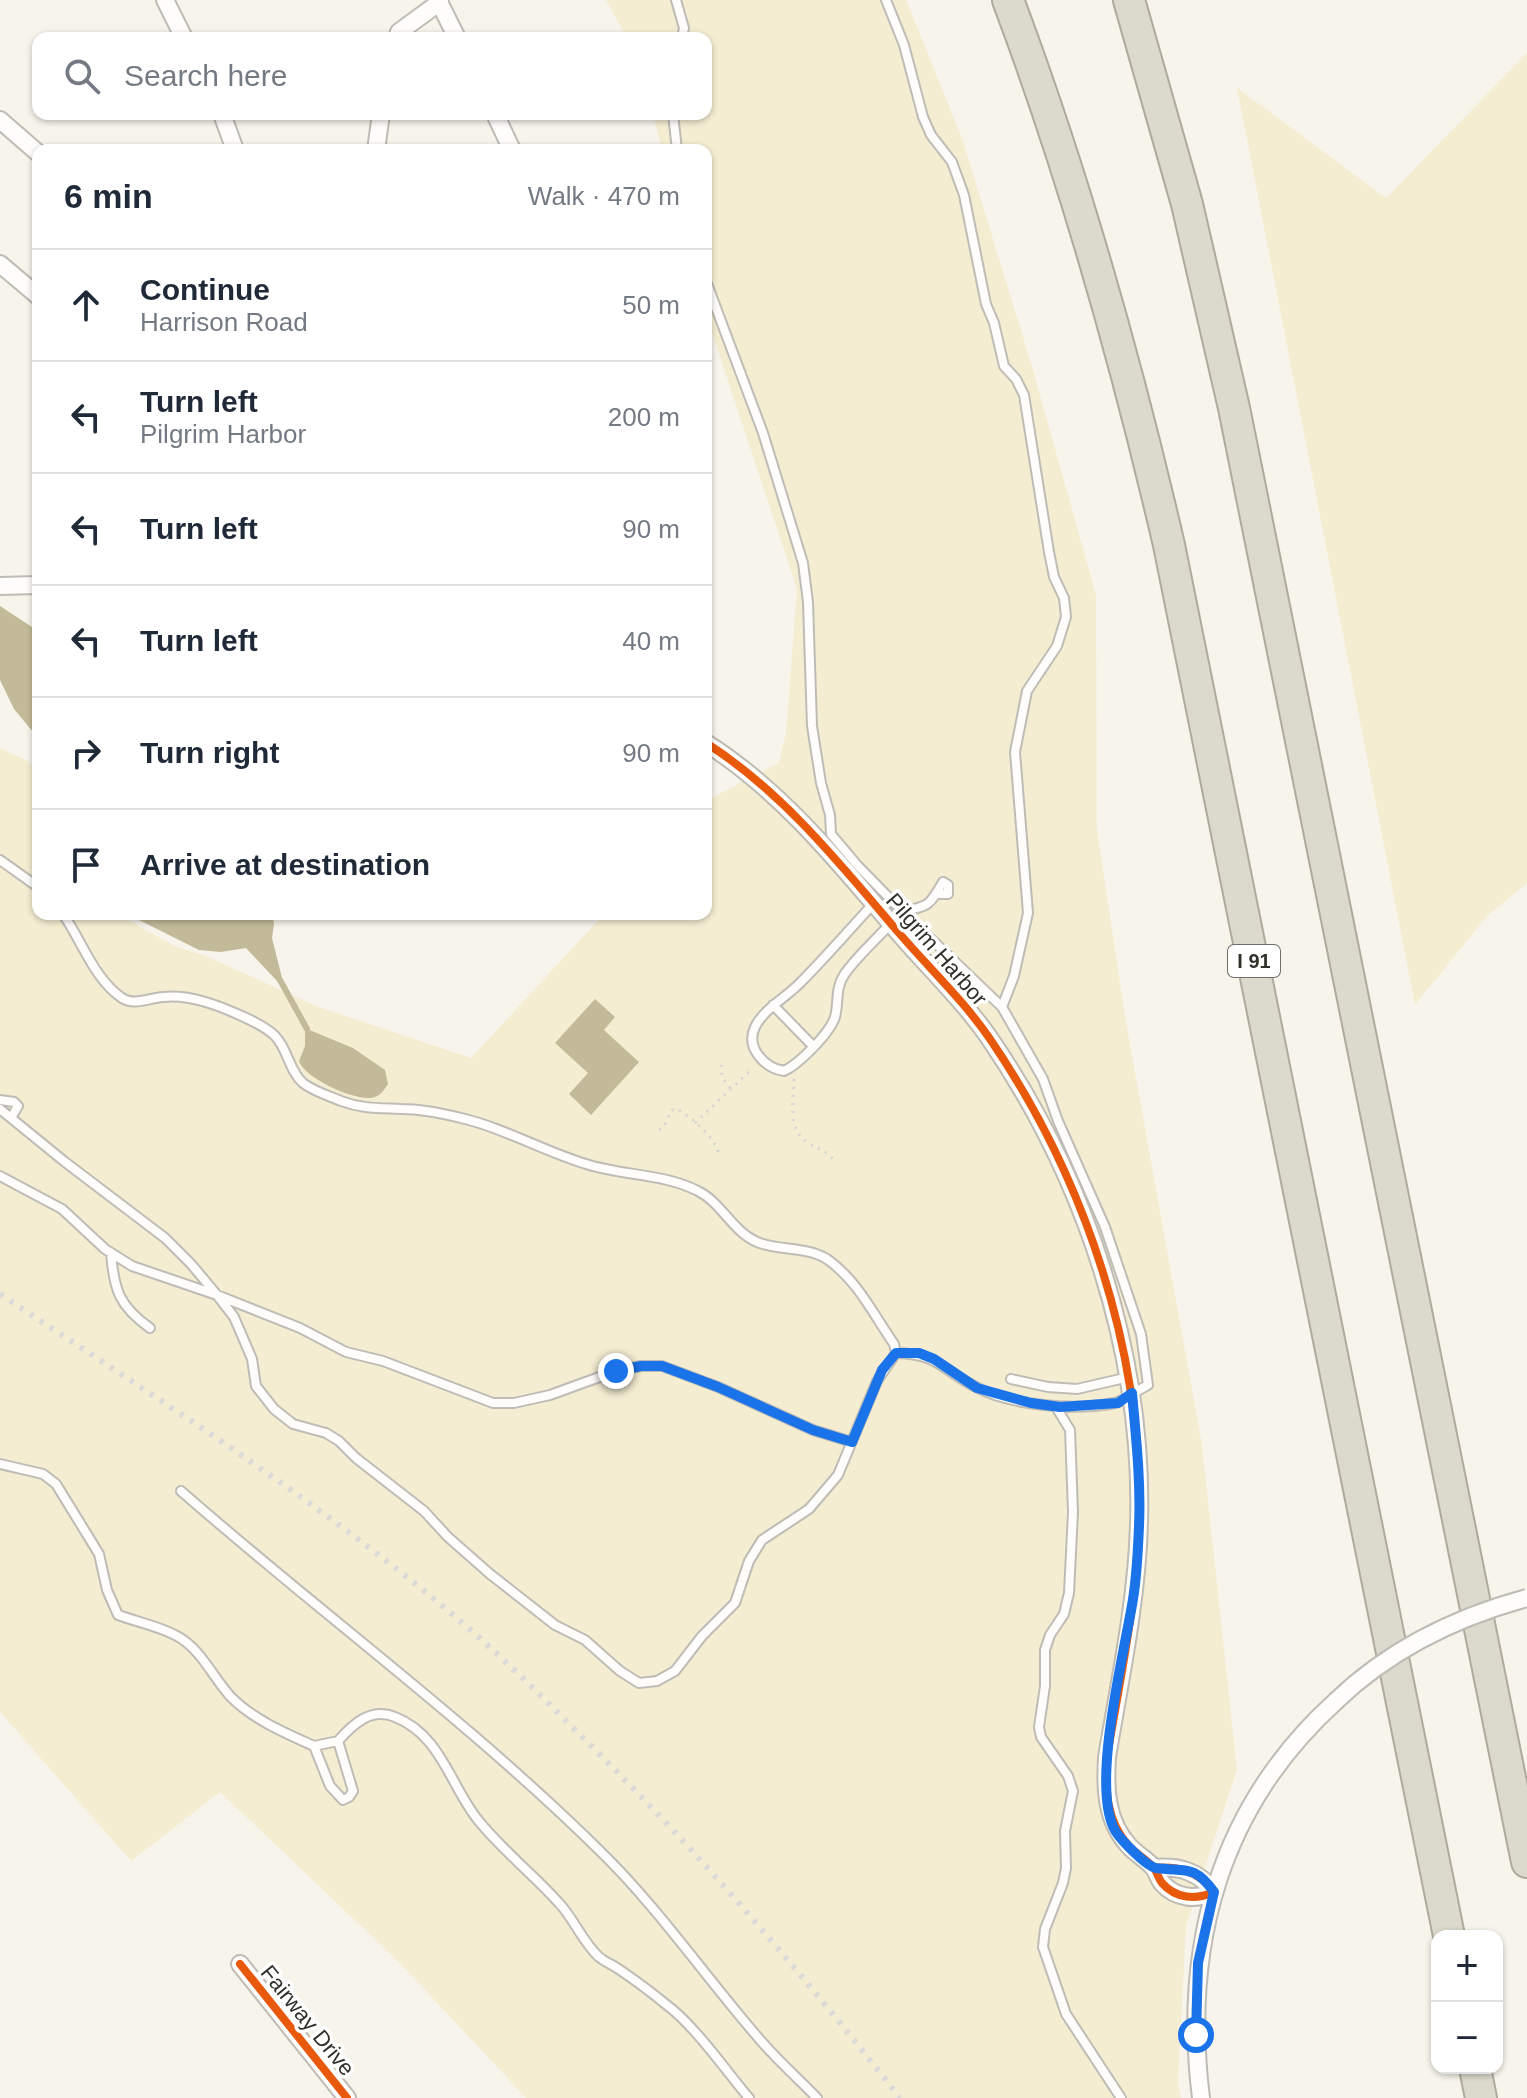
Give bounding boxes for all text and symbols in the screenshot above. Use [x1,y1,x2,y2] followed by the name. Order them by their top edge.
[32,32,712,120] search box
[60,54,104,98] icon: search
[124,59,287,92] text: Search here
[64,177,153,215] text: 6 min
[528,181,680,211] text: Walk · 470 m
[140,273,270,306] text: Continue
[64,283,108,327] icon: ahead
[622,290,680,320] text: 50 m
[140,307,308,337] text: Harrison Road
[140,385,258,418] text: Turn left
[64,395,108,439] icon: left
[608,402,680,432] text: 200 m
[140,419,306,449] text: Pilgrim Harbor
[64,507,108,551] icon: left
[140,512,258,545] text: Turn left
[622,514,680,544] text: 90 m
[64,619,108,663] icon: left
[140,624,258,657] text: Turn left
[622,626,680,656] text: 40 m
[64,731,108,775] icon: right
[140,736,279,769] text: Turn right
[622,738,680,768] text: 90 m
[64,843,108,887] icon: arrive
[140,848,430,881] text: Arrive at destination
[881,888,992,1011] street label: Pilgrim Harbor
[1228,945,1280,977] road number: I 91
[598,1353,634,1389] route end
[1431,1930,1503,2074] map controls
[1431,1930,1503,2002] button: +
[256,1960,360,2080] street label: Fairway Drive
[1431,2002,1503,2074] button: −
[1178,2017,1214,2053] route start

